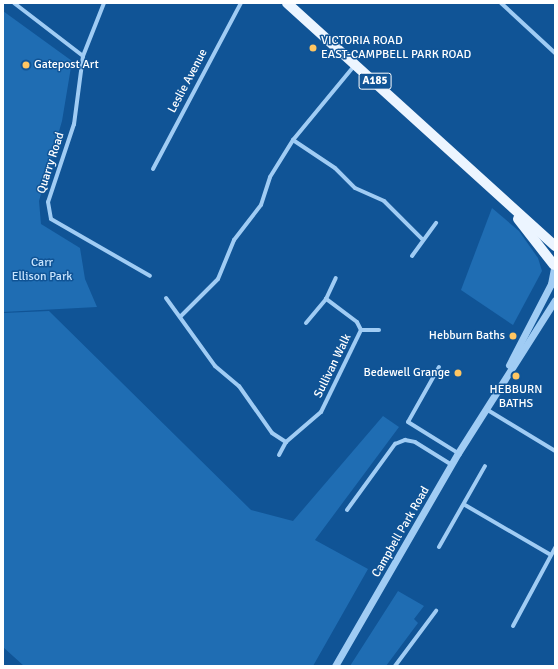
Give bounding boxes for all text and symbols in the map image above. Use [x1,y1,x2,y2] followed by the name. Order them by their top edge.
[321,34,471,62] place label: VICTORIA ROAD EAST-CAMPBELL PARK ROAD
[308,43,318,53] marker: VICTORIA ROAD EAST-CAMPBELL PARK ROAD
[165,47,211,115] street label: Leslie Avenue
[34,58,99,72] place label: Gatepost Art
[21,60,31,70] marker: Gatepost Art
[358,72,392,90] road number: A185
[34,131,68,195] street label: Quarry Road
[12,256,72,284] park label: Carr Ellison Park
[429,329,505,343] place label: Hebburn Baths
[508,331,518,341] marker: Hebburn Baths
[311,332,355,400] street label: Sullivan Walk
[363,366,450,380] place label: Bedewell Grange
[453,368,463,378] marker: Bedewell Grange
[511,371,521,381] marker: HEBBURN BATHS
[490,383,542,411] place label: HEBBURN BATHS
[369,484,433,580] street label: Campbell Park Road

